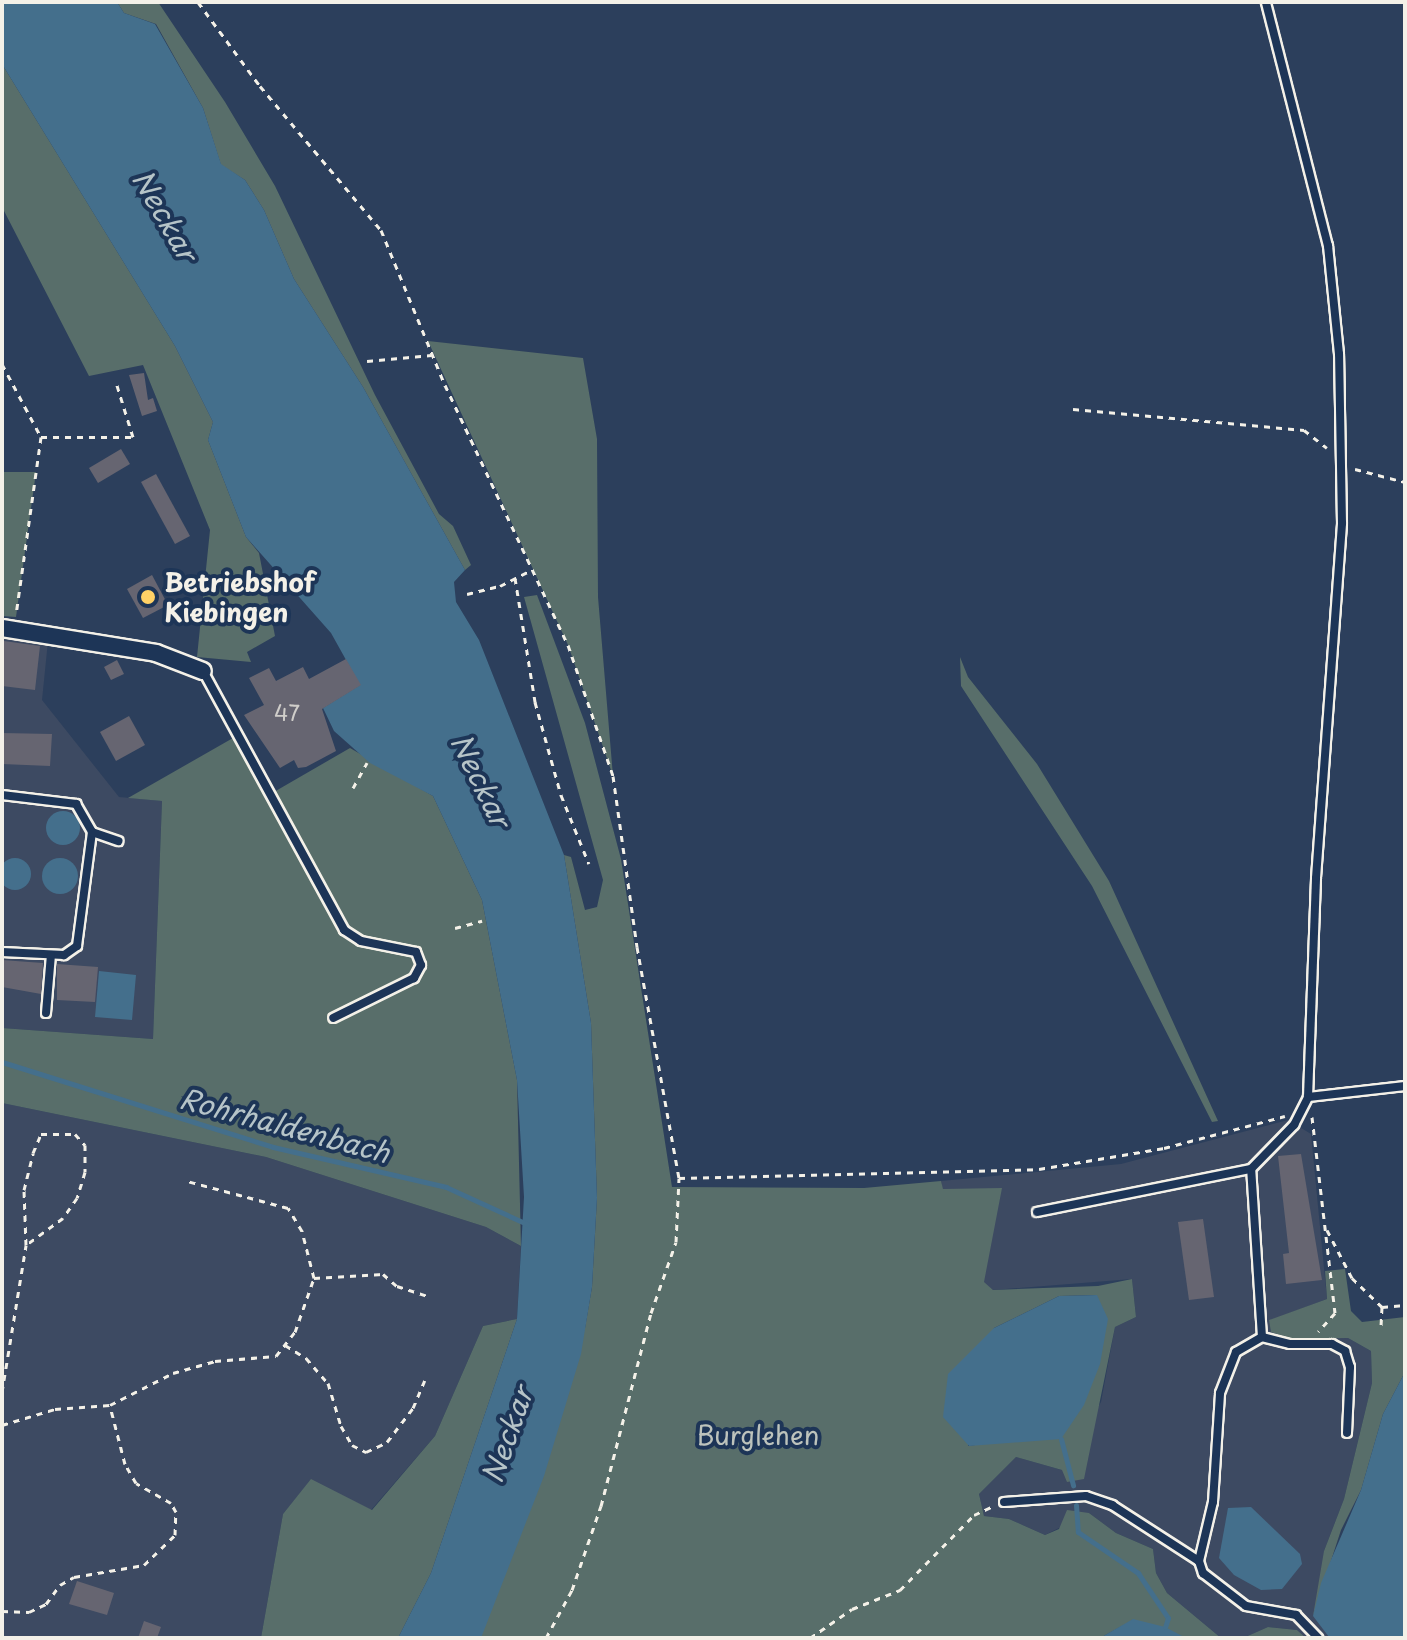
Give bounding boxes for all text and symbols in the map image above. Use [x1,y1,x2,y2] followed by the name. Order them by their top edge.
[125,163,205,267] water label: Neckar
[164,566,315,628] place label: Betriebshof Kiebingen
[139,588,157,606] marker: Betriebshof Kiebingen
[274,699,300,725] house number: 47
[444,728,518,832] water label: Neckar
[176,1081,394,1169] water label: Rohrhaldenbach
[475,1382,539,1488] water label: Neckar
[697,1419,819,1451] park label: Burglehen

